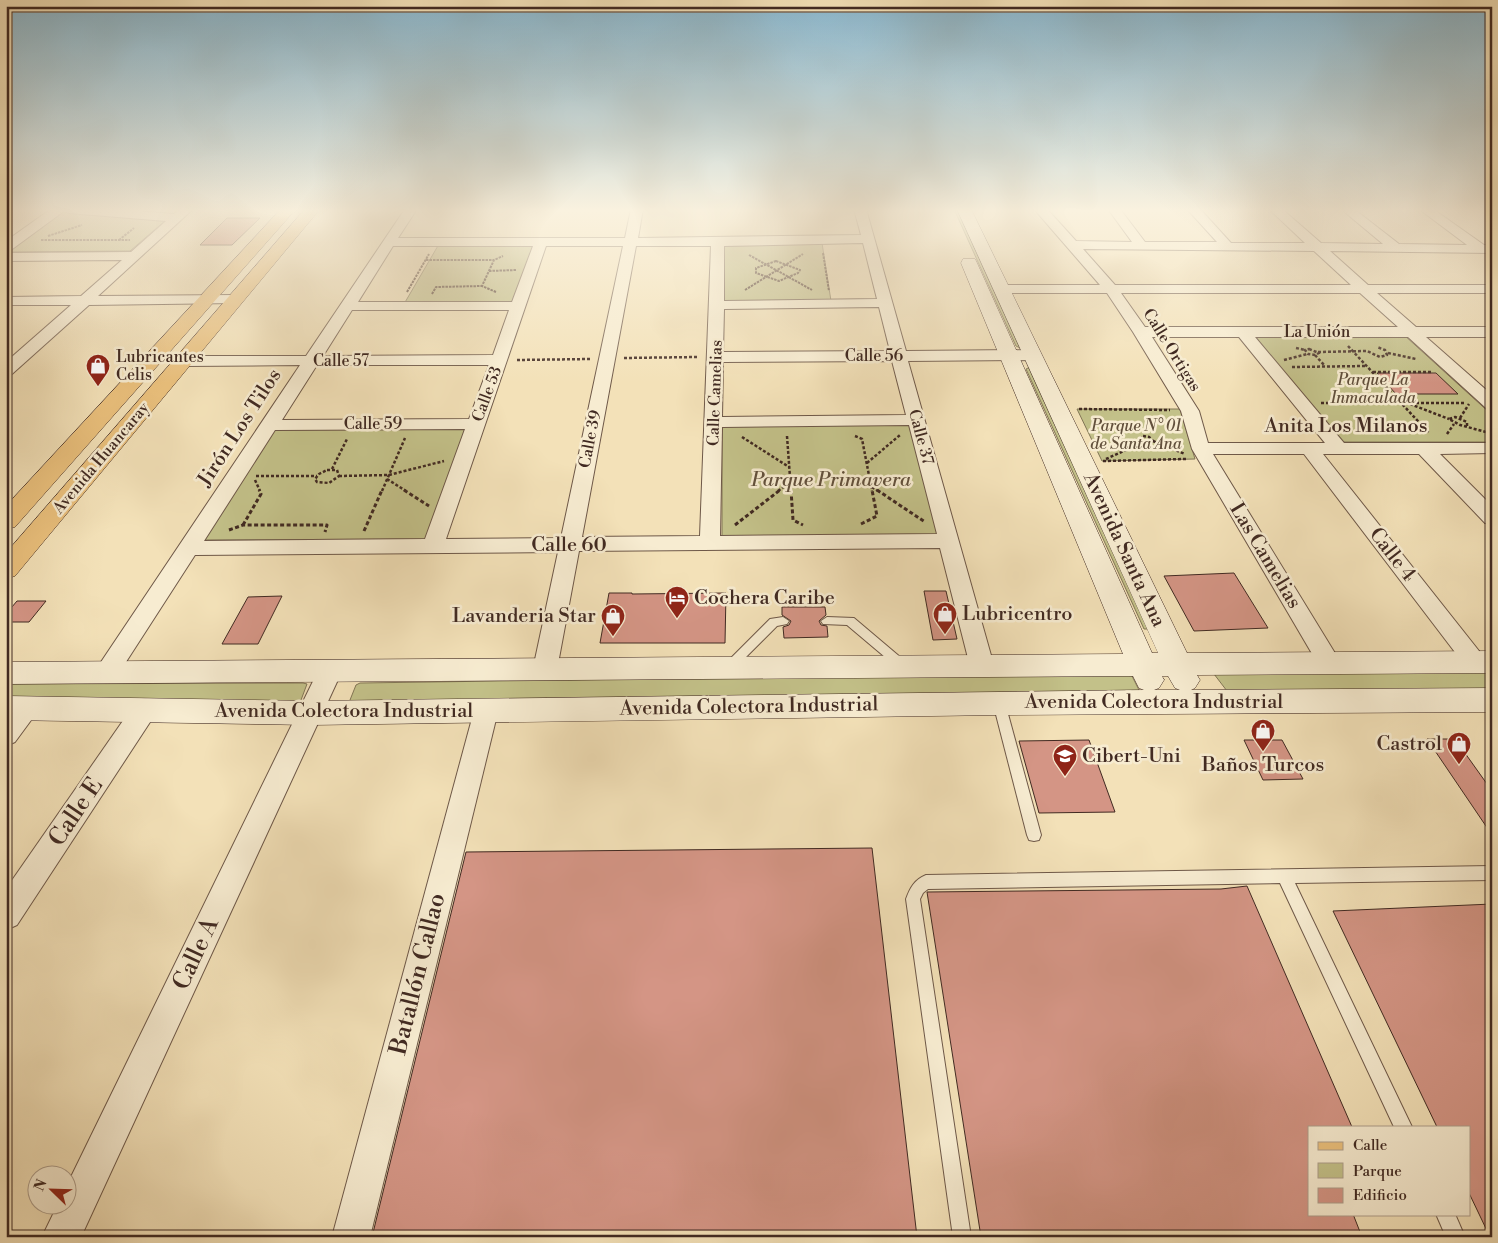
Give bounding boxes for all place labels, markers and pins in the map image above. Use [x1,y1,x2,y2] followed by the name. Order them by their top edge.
[116,347,204,385] place label: Lubricantes Celis
[85,353,111,387] shop icon: Lubricantes Celis
[664,585,690,619] hotel icon: Cochera Caribe
[694,586,835,611] place label: Cochera Caribe
[932,601,958,635] shop icon: Lubricentro
[962,602,1073,627] place label: Lubricentro
[600,603,626,637] shop icon: Lavanderia Star
[452,604,596,629] place label: Lavanderia Star
[1250,718,1276,752] shop icon: Baños Turcos
[1446,731,1472,765] shop icon: Castrol
[1377,732,1442,757] place label: Castrol
[1052,743,1078,777] school or university icon: Cibert-Uni
[1082,744,1181,769] place label: Cibert-Uni
[1201,753,1324,778] place label: Baños Turcos

